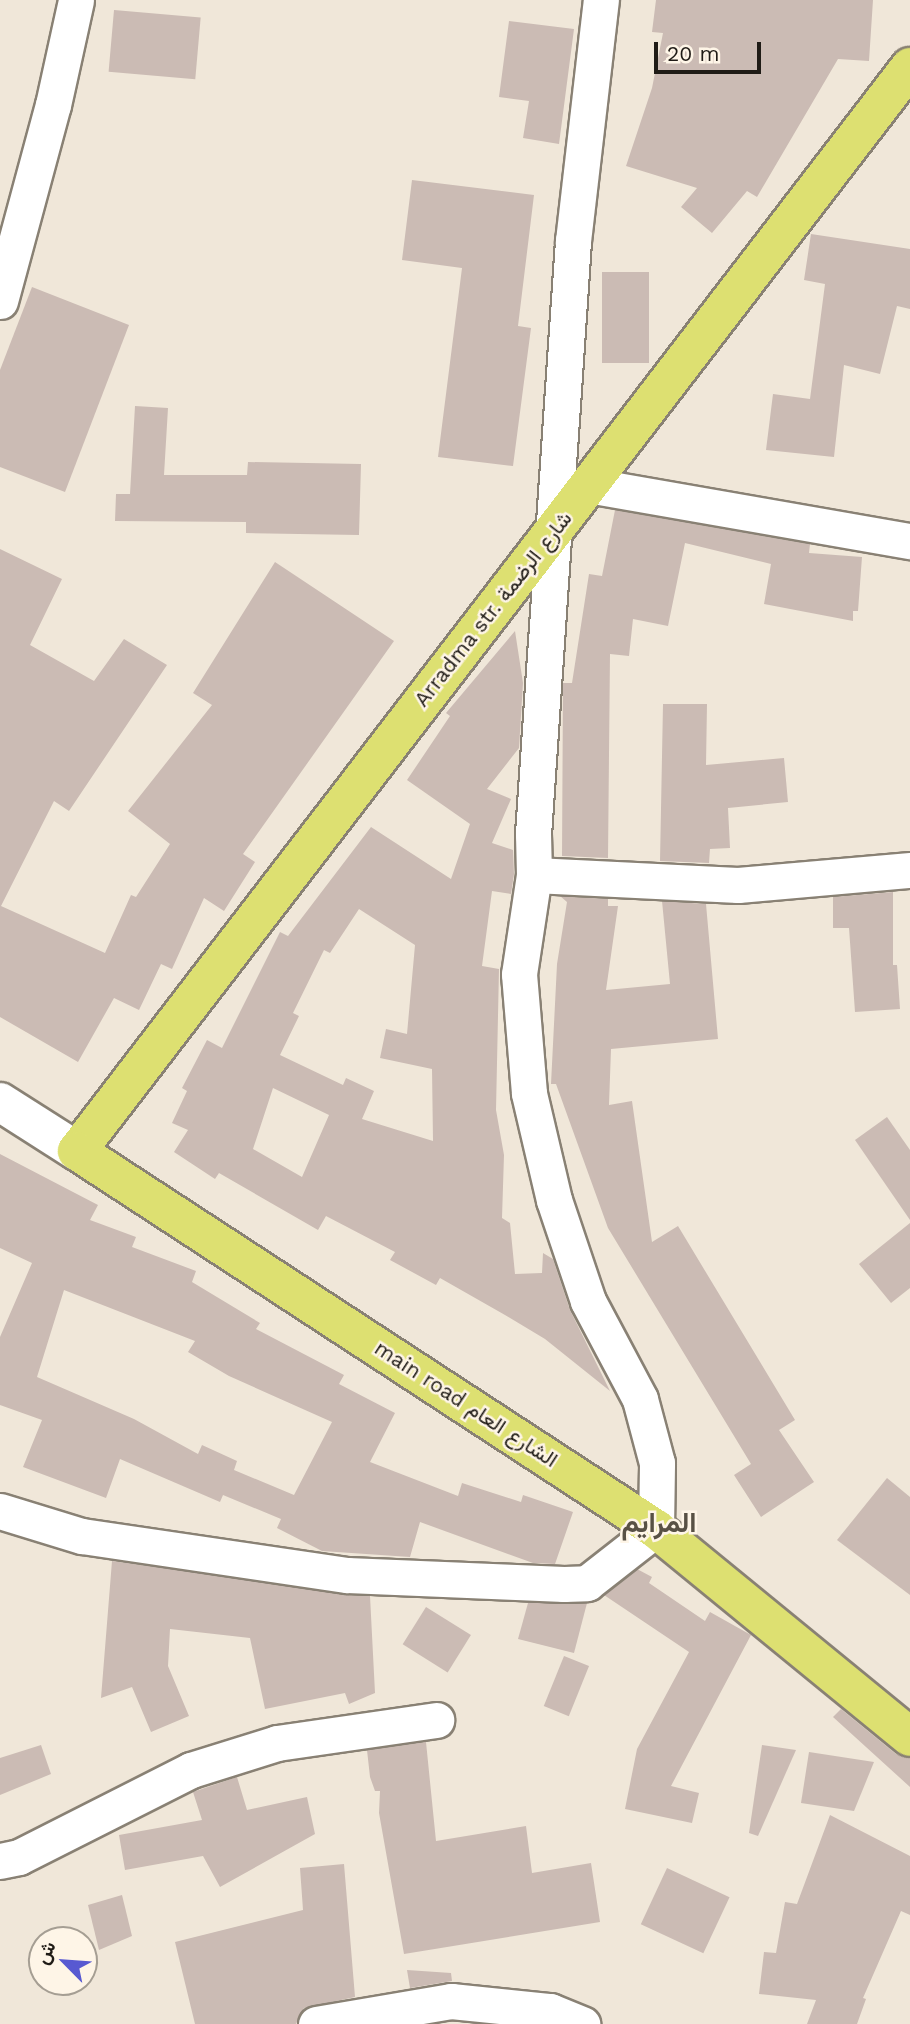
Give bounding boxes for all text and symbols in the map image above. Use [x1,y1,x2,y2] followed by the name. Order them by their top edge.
[658,28,765,72] scale bar
[667,41,719,66] text: 20 m
[409,506,577,712] street label: Arradma str. شارع الرضمة
[370,1335,562,1473] street label: main road الشارع العام
[621,1506,697,1540] district label: المرايم
[28,1926,98,1996] north arrow
[30,1938,61,1968] text: ش

